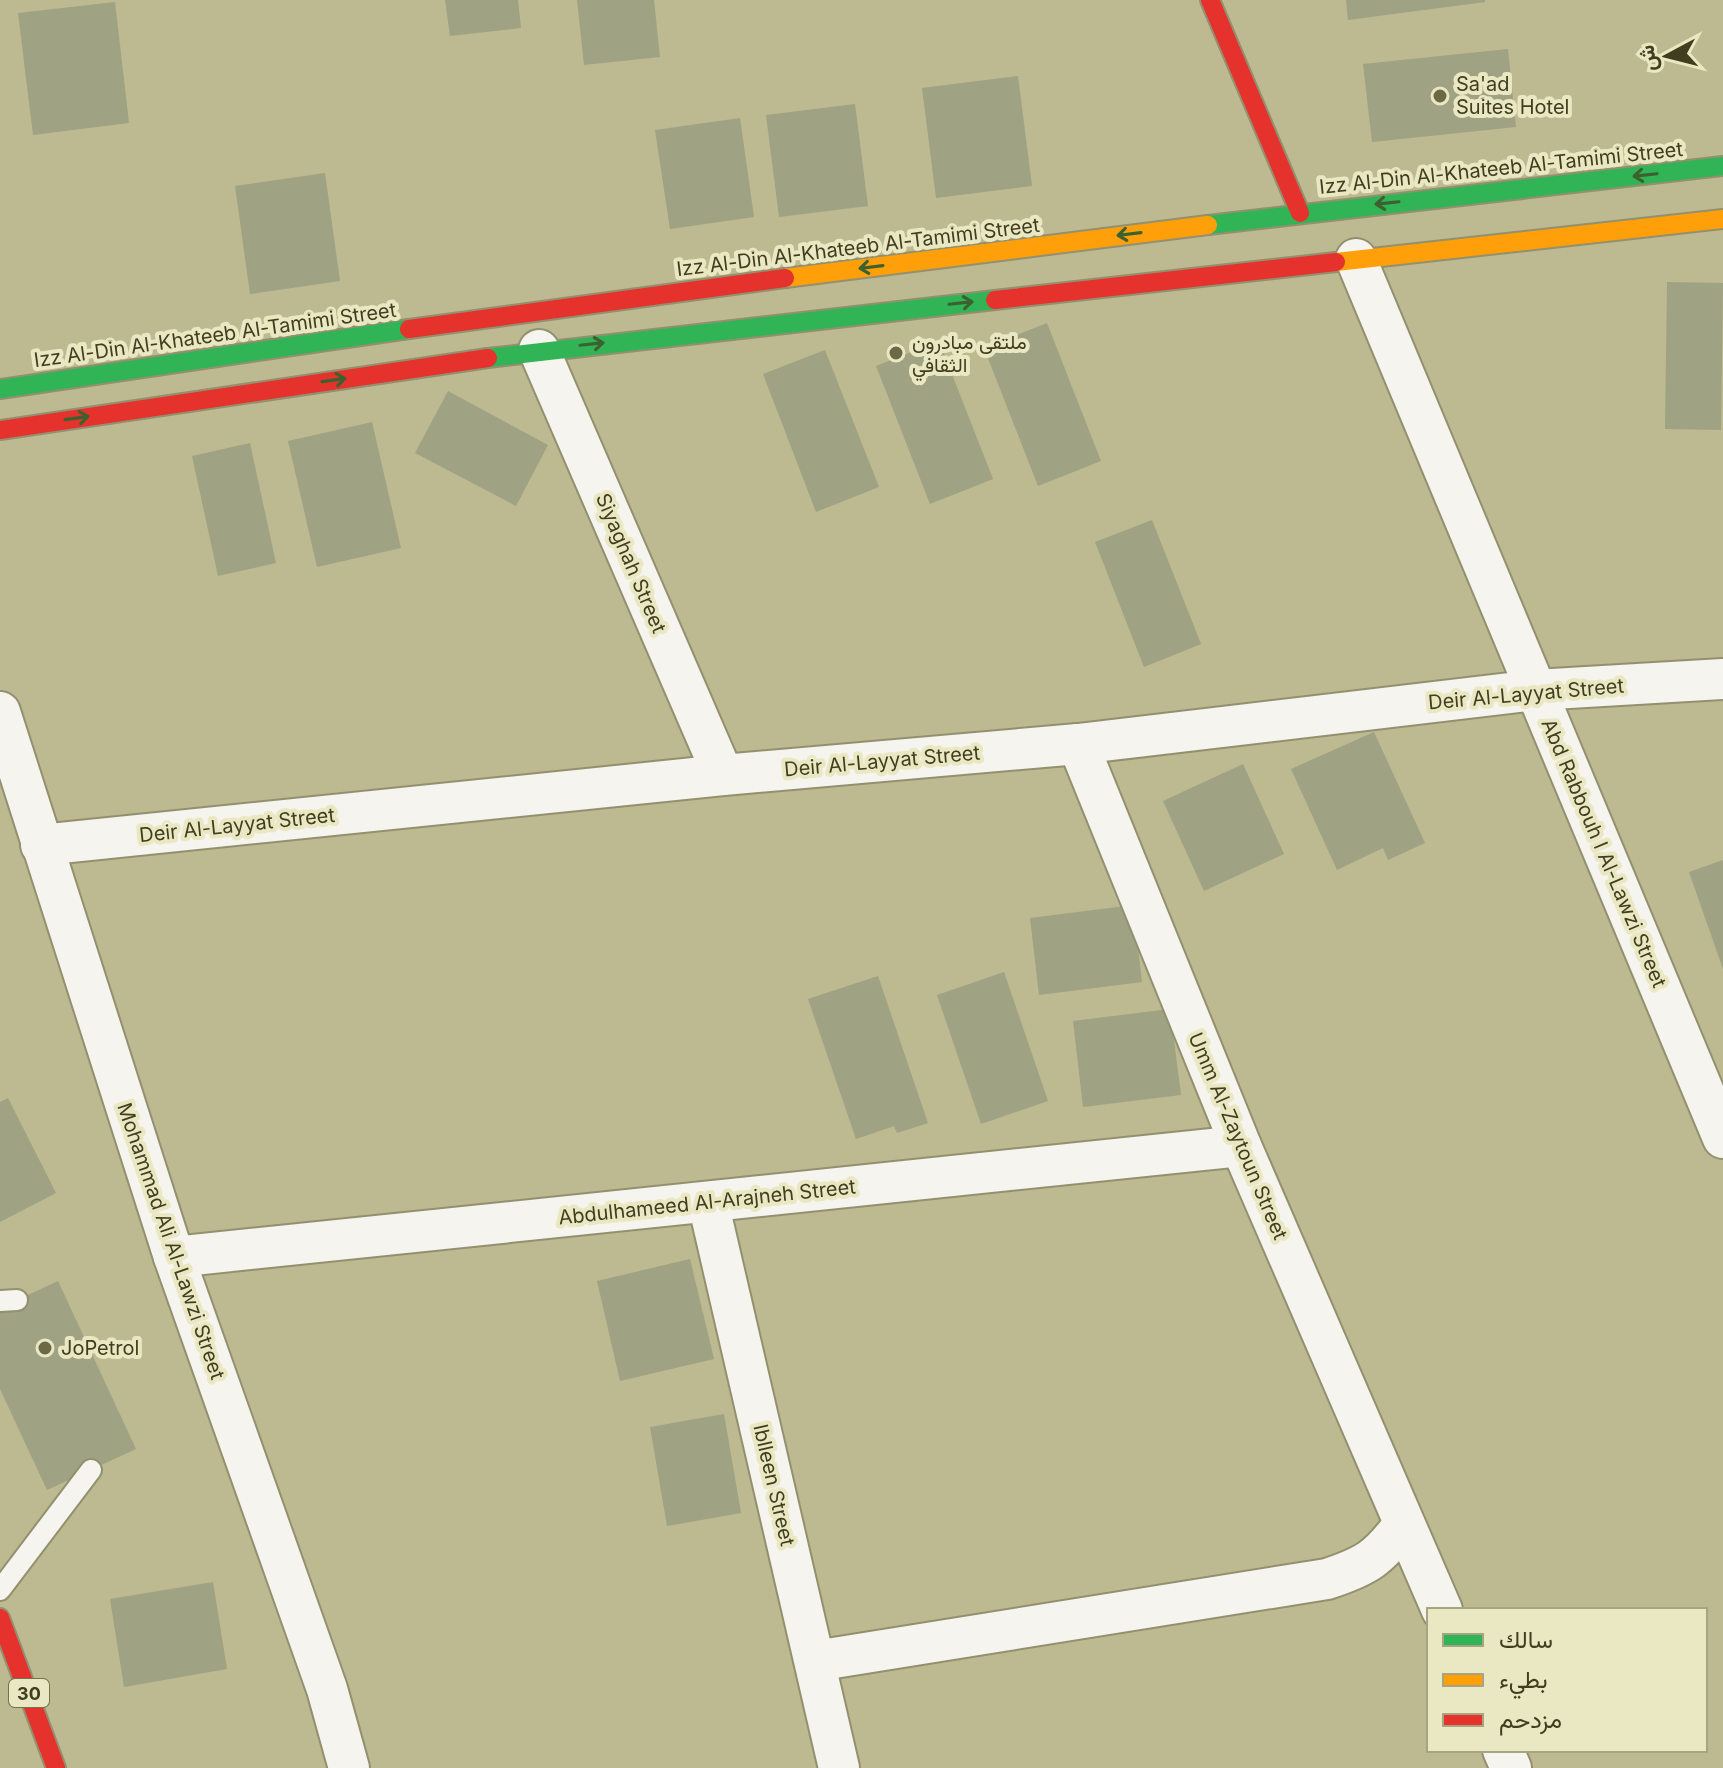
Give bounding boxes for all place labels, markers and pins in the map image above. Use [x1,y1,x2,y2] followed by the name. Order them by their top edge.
[1456,72,1569,119] place label: Sa'ad Suites Hotel
[1431,87,1449,105] marker: Sa'ad Suites Hotel
[912,330,1027,382] place label: ملتقى مبادرون الثقافي
[887,344,905,362] marker: ملتقى مبادرون الثقافي
[61,1336,139,1360] place label: JoPetrol
[36,1339,54,1357] marker: JoPetrol

